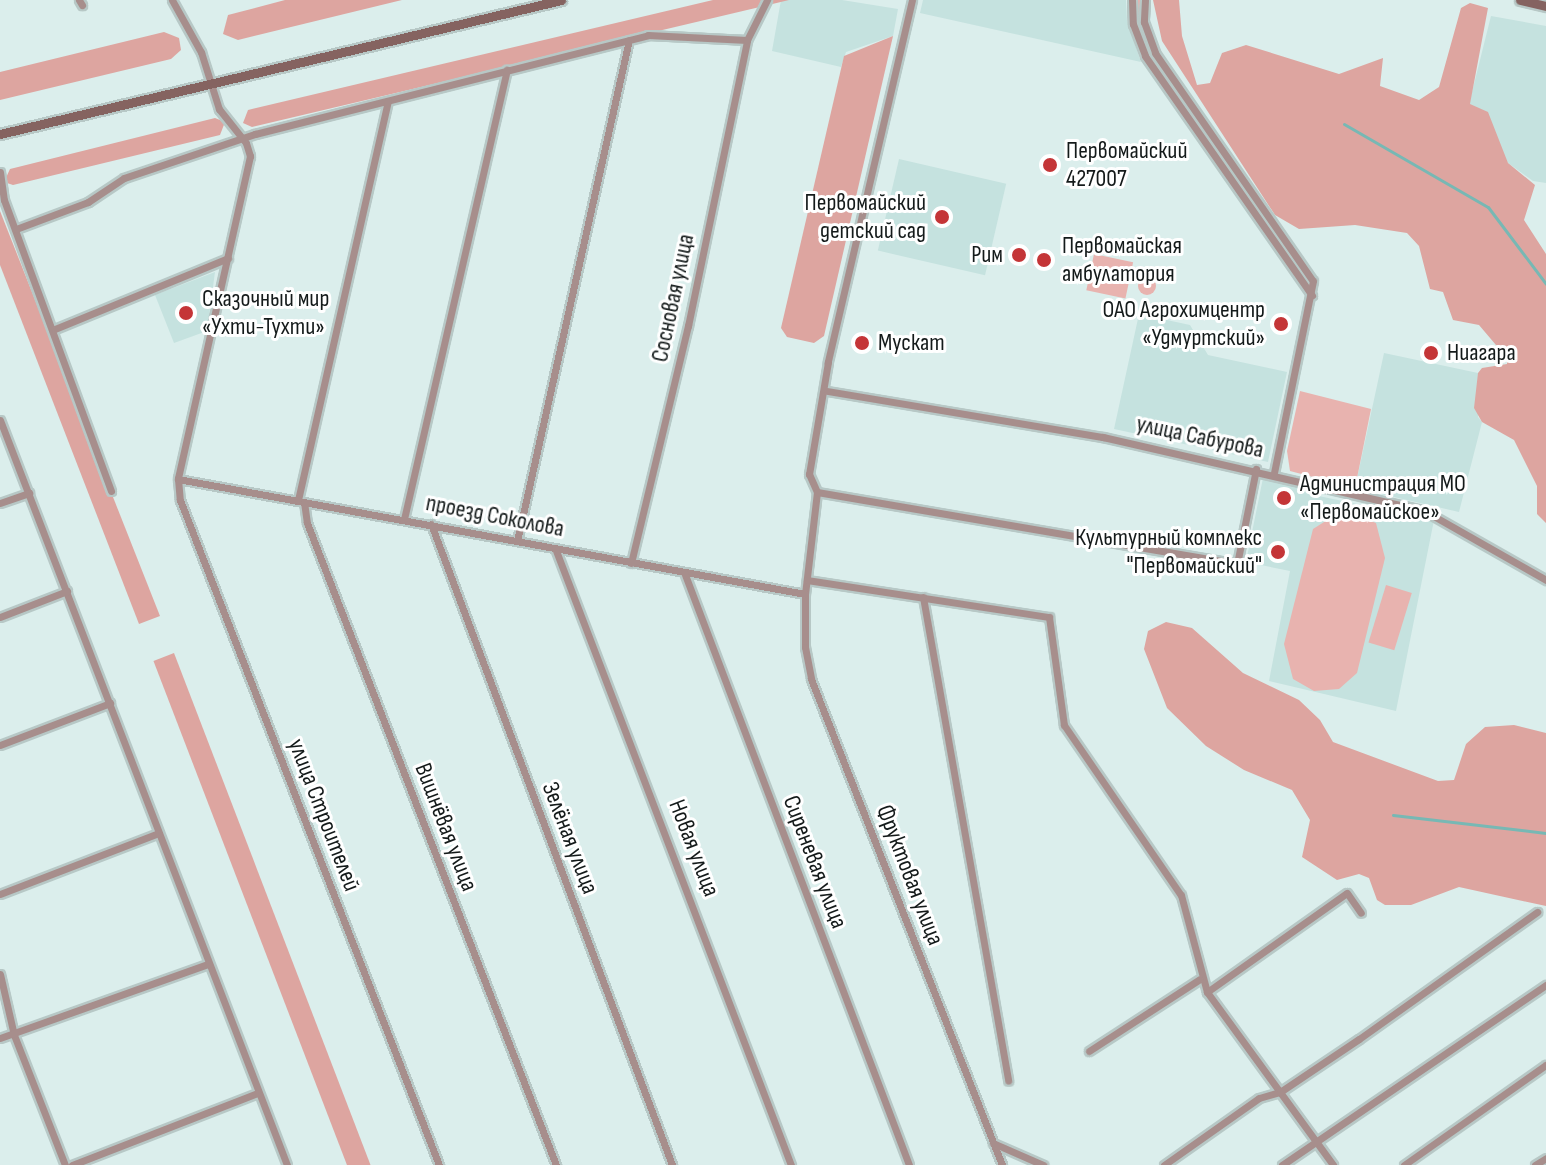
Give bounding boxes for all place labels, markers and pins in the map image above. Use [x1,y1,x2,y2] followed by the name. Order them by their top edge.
[1066,137,1187,193] place label: Первомайский 427007
[1041,156,1059,174] marker: Первомайский 427007
[805,189,926,245] place label: Первомайский детский сад
[933,208,951,226] marker: Первомайский детский сад
[1062,232,1182,288] place label: Первомайская амбулатория
[971,241,1003,269] place label: Рим
[1010,246,1028,264] marker: Рим
[1033,249,1055,271] marker: Первомайская амбулатория
[202,285,329,341] place label: Сказочный мир «Ухти-Тухти»
[1102,296,1265,352] place label: ОАО Агрохимцентр «Удмуртский»
[177,304,195,322] marker: Сказочный мир «Ухти-Тухти»
[1272,315,1290,333] marker: ОАО Агрохимцентр «Удмуртский»
[878,329,945,357] place label: Мускат
[853,334,871,352] marker: Мускат
[1447,339,1516,367] place label: Ниагара
[1422,344,1440,362] marker: Ниагара
[1300,470,1466,526] place label: Администрация МО «Первомайское»
[1275,489,1293,507] marker: Администрация МО «Первомайское»
[1075,524,1262,580] place label: Культурный комплекс "Первомайский"
[1269,543,1287,561] marker: Культурный комплекс "Первомайский"

